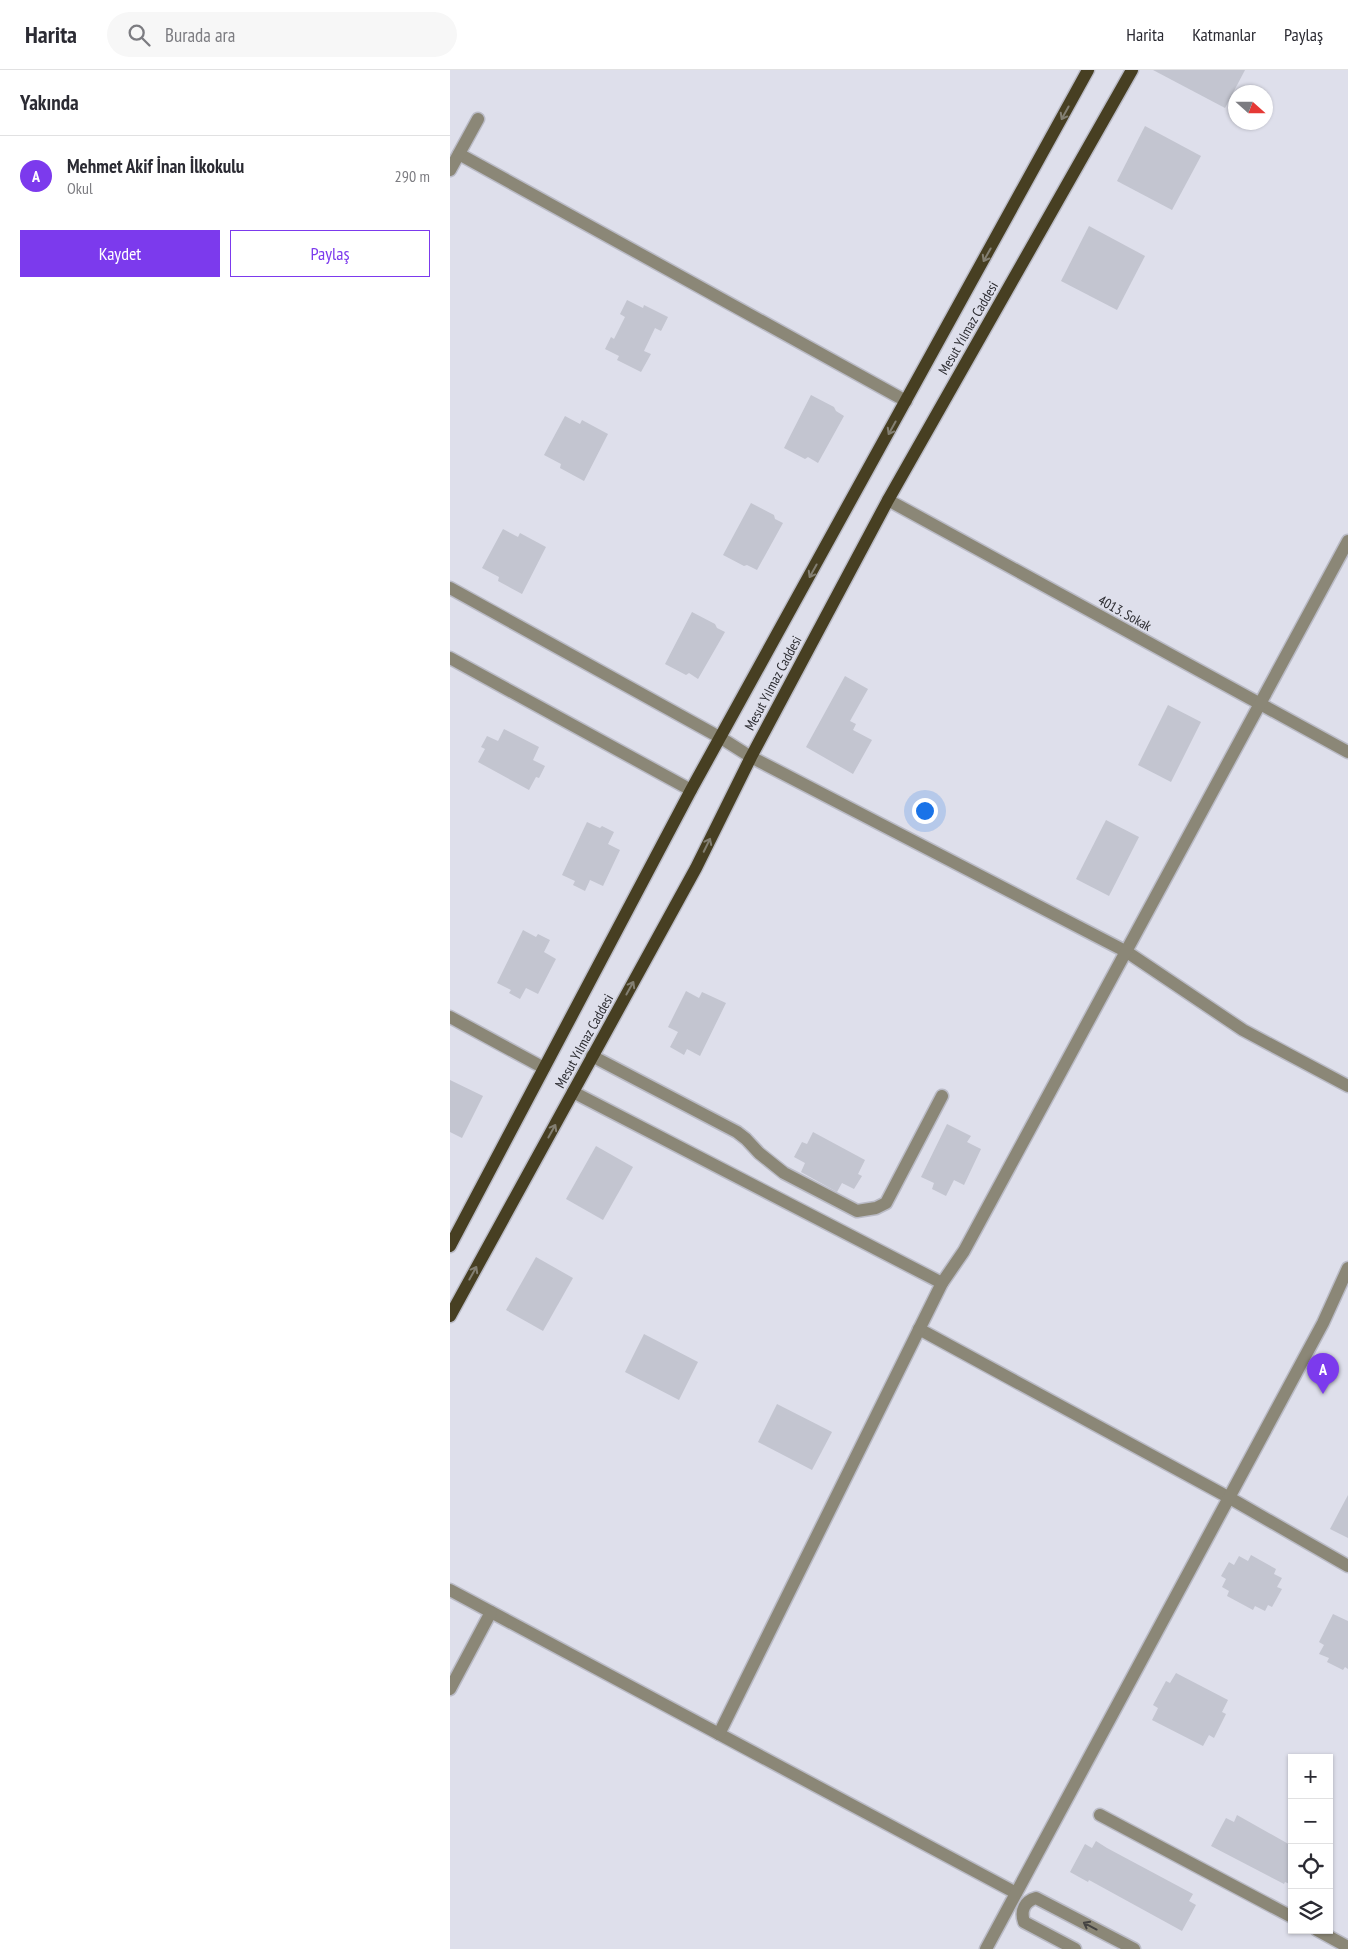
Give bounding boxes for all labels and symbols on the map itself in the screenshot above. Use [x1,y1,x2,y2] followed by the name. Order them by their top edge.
[1228,85,1273,130] north arrow
[1060,105,1070,120] one-way arrow
[981,247,991,262] one-way arrow
[934,278,1002,378] street label: Mesut Yılmaz Caddesi
[886,420,896,435] one-way arrow
[808,563,818,578] one-way arrow
[1095,591,1155,635] street label: 4013. Sokak
[741,633,805,733] street label: Mesut Yılmaz Caddesi
[912,798,938,824] your location
[703,838,712,853] one-way arrow
[625,981,635,996] one-way arrow
[551,991,617,1091] street label: Mesut Yılmaz Caddesi
[547,1124,557,1138] one-way arrow
[469,1266,479,1281] one-way arrow
[1307,1353,1339,1394] pin: A
[1083,1921,1098,1931] one-way arrow

